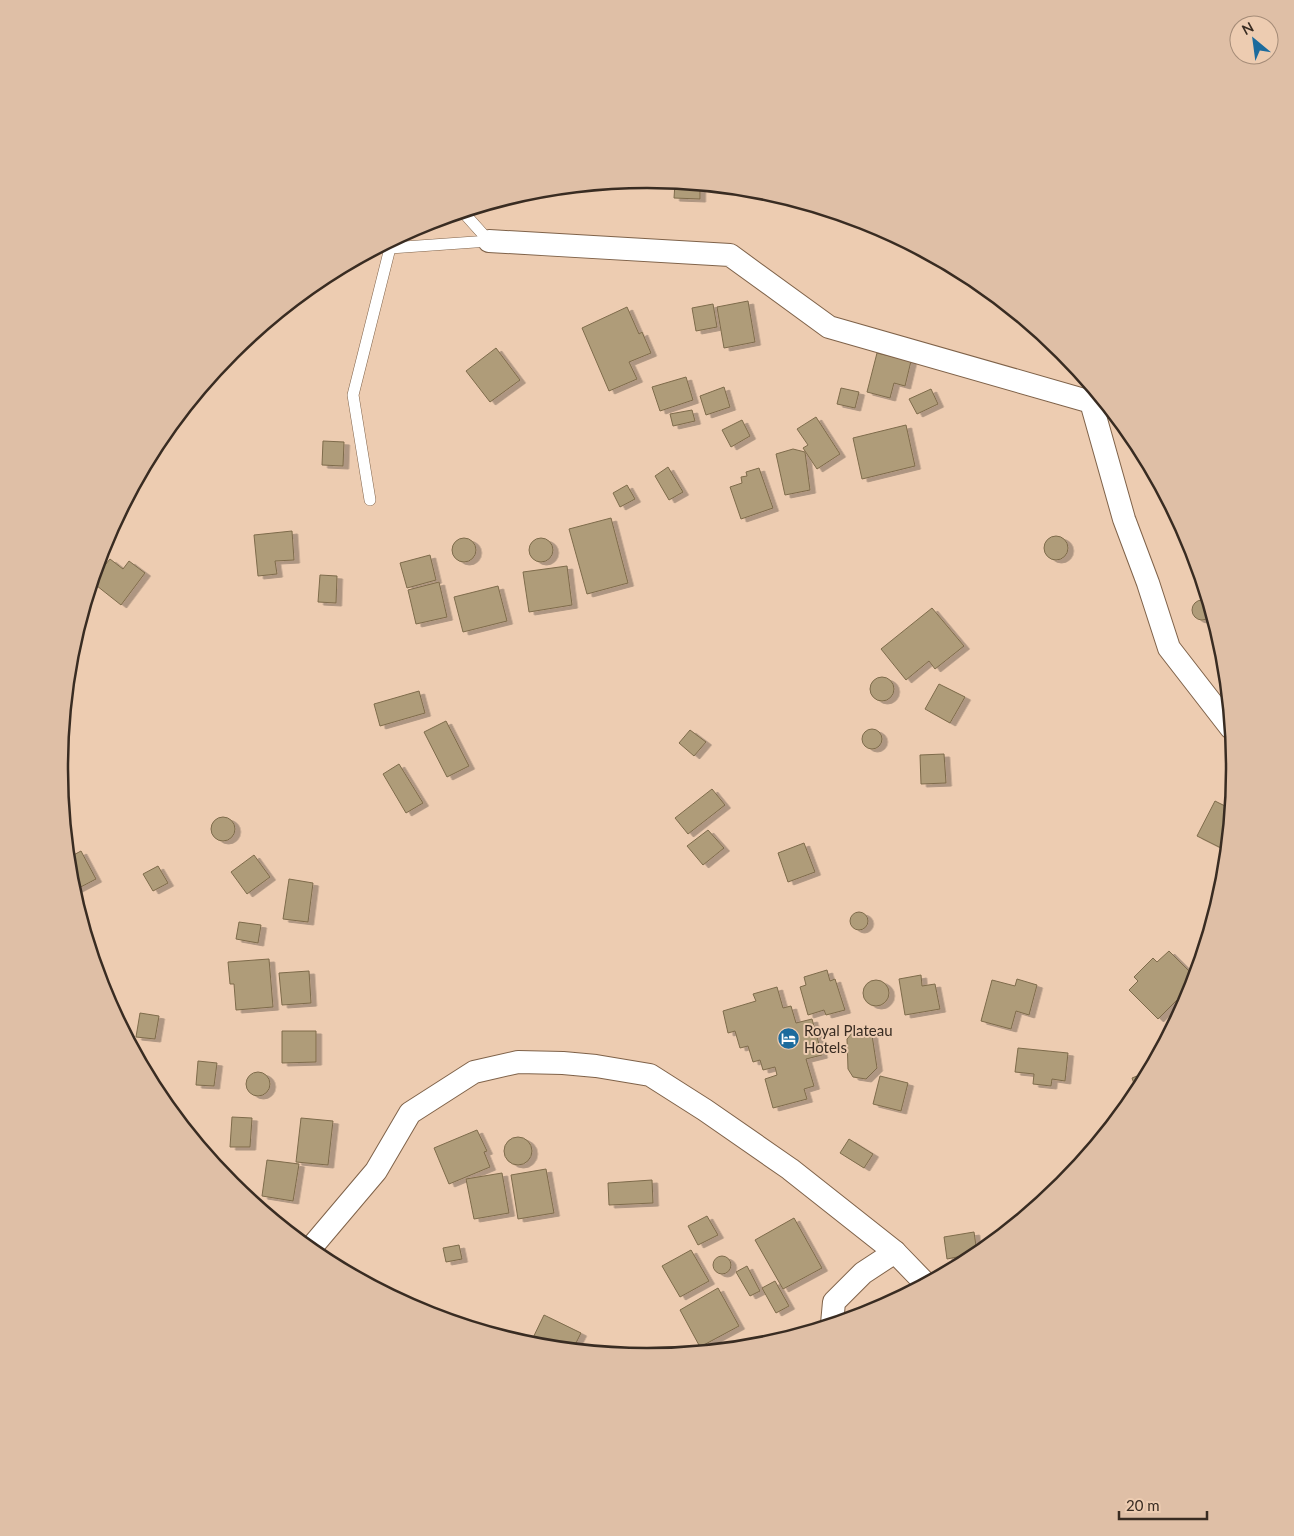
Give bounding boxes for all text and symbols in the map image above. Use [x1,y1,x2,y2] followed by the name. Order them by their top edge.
[1229,15,1279,65] north arrow
[1239,18,1256,38] text: N
[804,1021,893,1056] place label: Royal Plateau Hotels
[776,1027,800,1051] hotel icon: Royal Plateau Hotels
[1119,1488,1206,1520] scale bar
[1126,1496,1160,1514] text: 20 m

